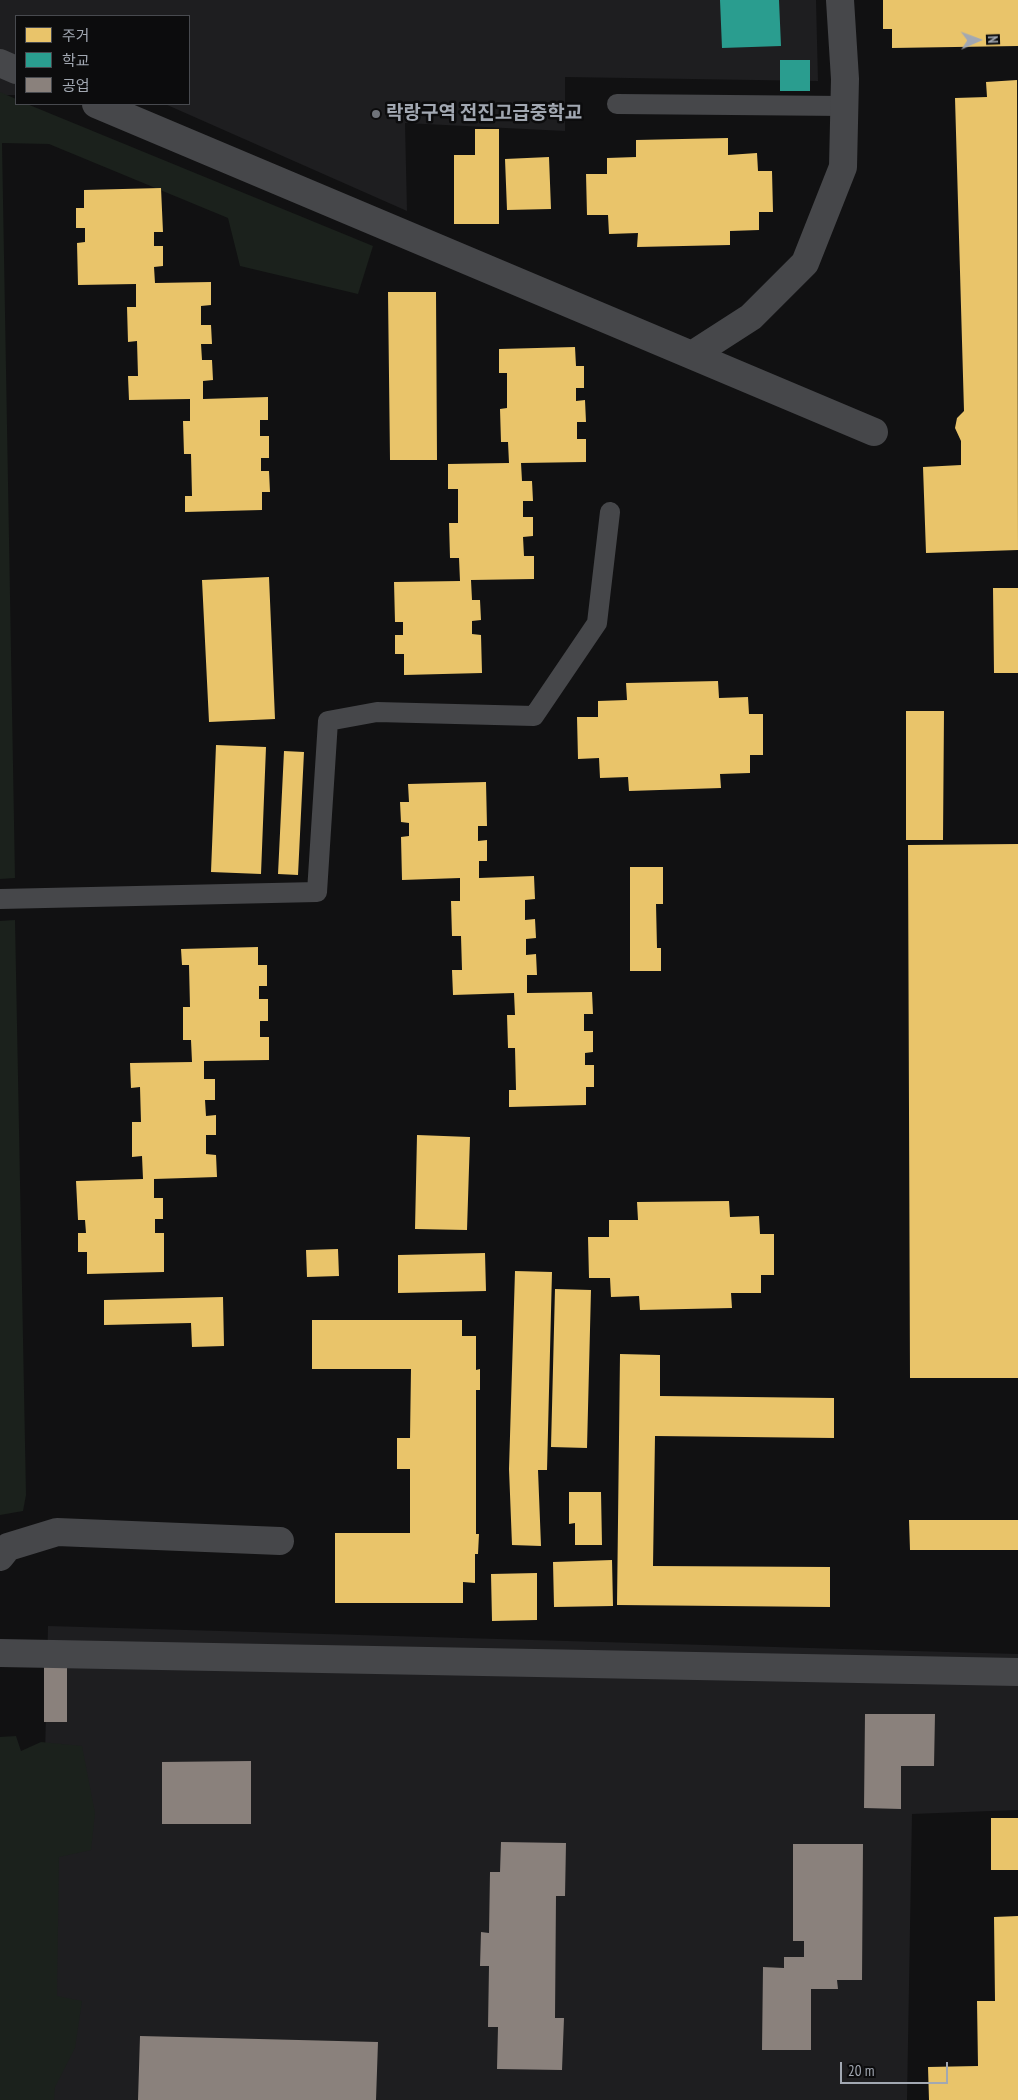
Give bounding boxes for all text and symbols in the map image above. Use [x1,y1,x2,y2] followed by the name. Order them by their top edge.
[15,15,190,105] legend
[953,15,1003,65] north arrow
[62,26,90,45] text: 주거
[984,35,1002,44] text: N
[62,51,90,70] text: 학교
[62,76,90,95] text: 공업
[386,103,582,125] place label: 락랑구역 전진고급중학교
[370,108,382,120] marker: 락랑구역 전진고급중학교
[843,2052,950,2084] scale bar
[848,2061,874,2080] text: 20 m

